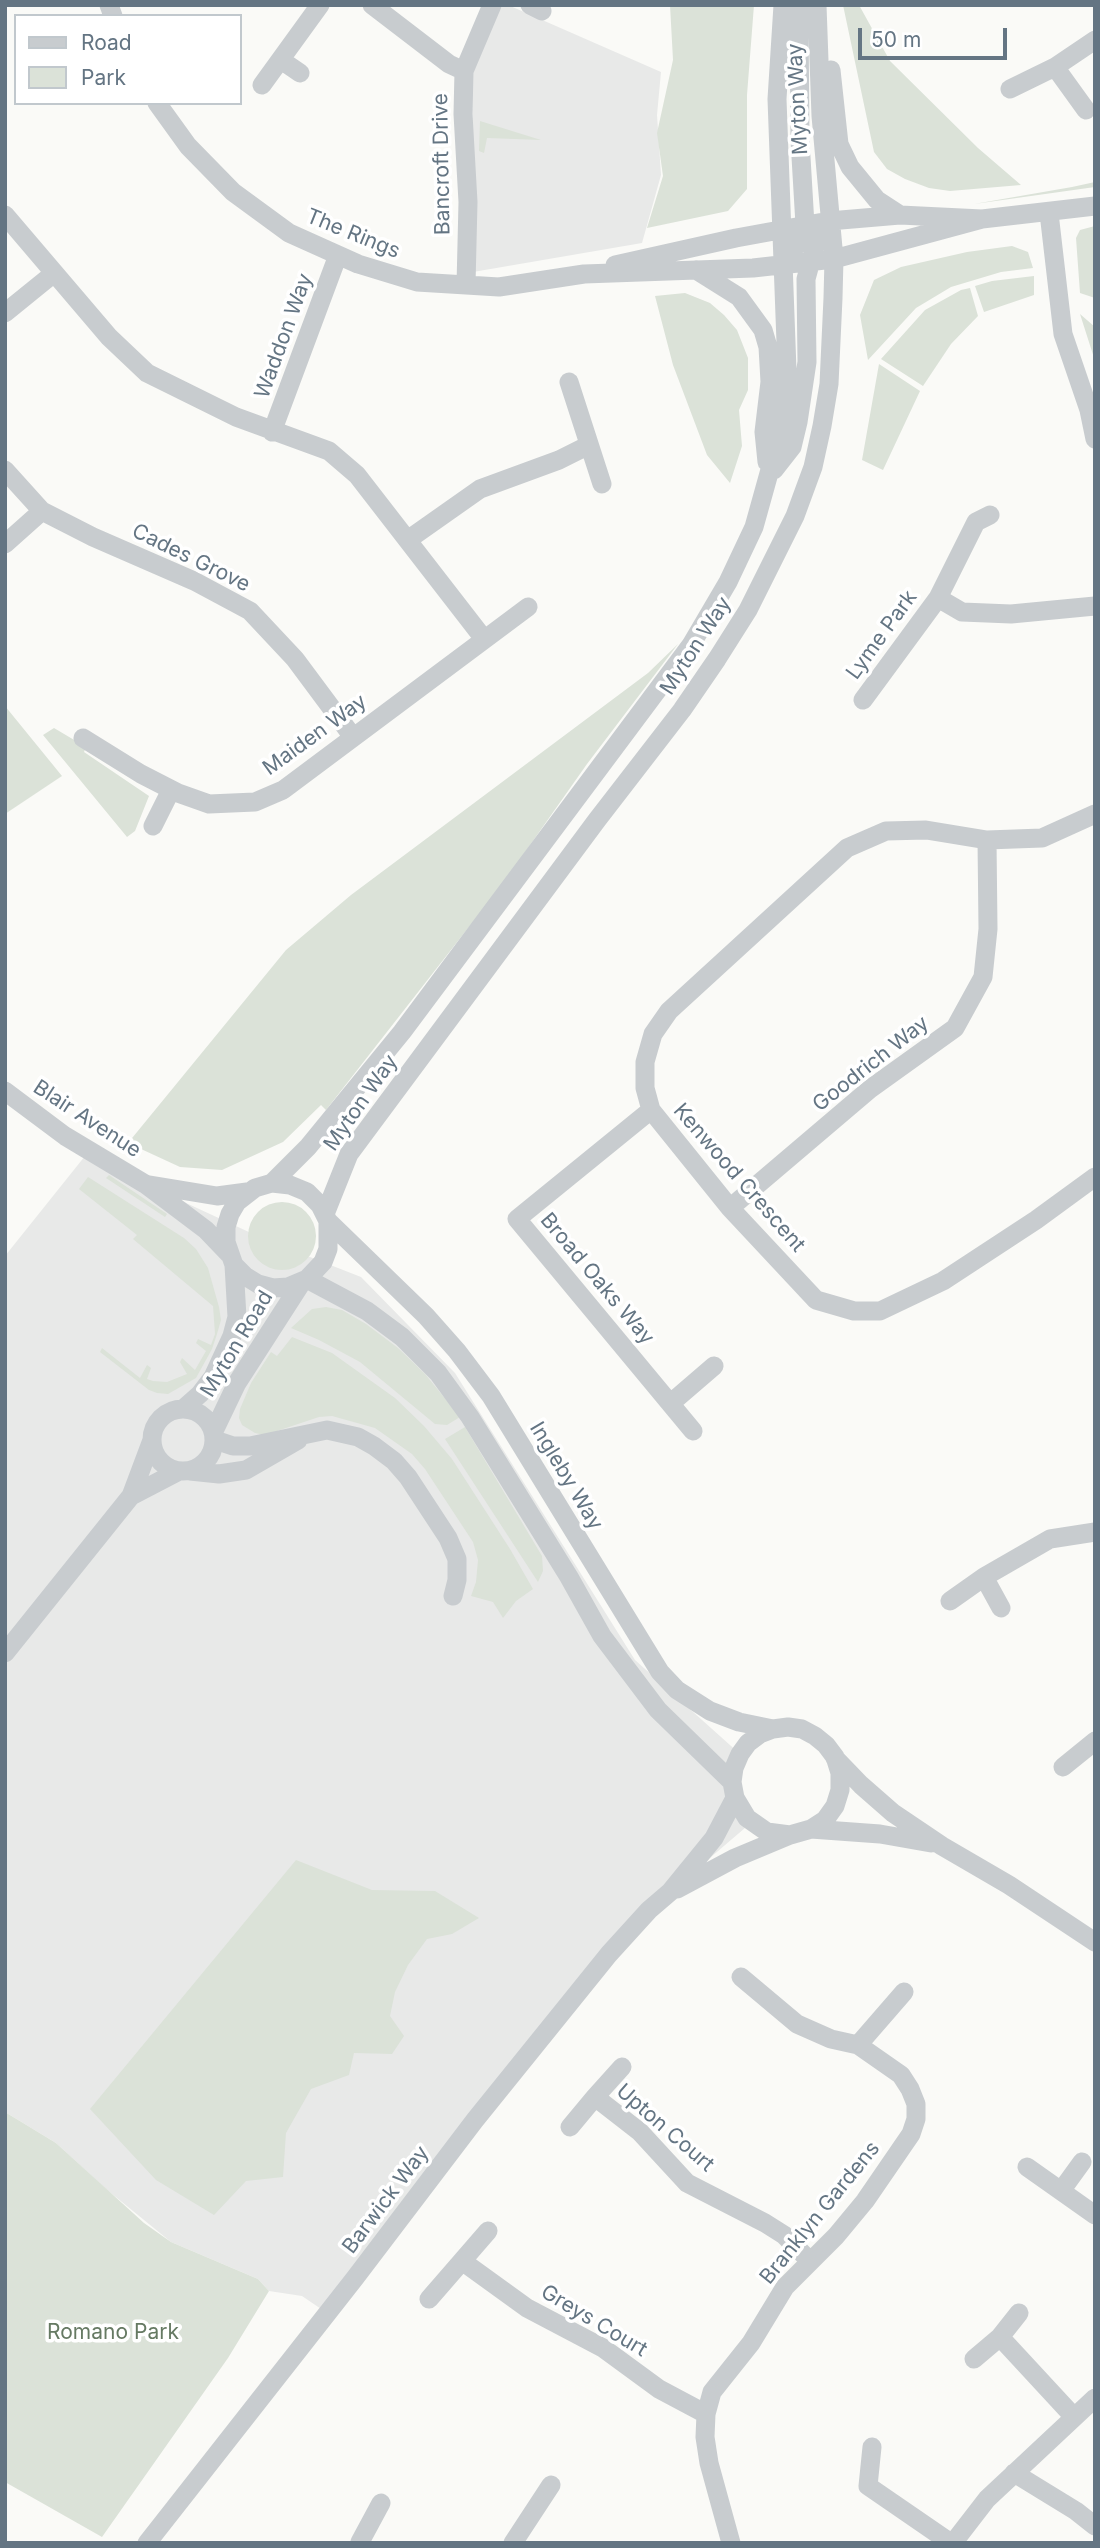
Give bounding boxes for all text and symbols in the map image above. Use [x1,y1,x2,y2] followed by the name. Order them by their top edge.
[14,14,242,105] legend
[862,14,1011,58] scale bar
[871,27,921,52] text: 50 m
[81,30,132,55] text: Road
[782,43,814,155] street label: Myton Way
[81,65,126,90] text: Park
[428,93,456,235] street label: Bancroft Drive
[302,204,404,264] street label: The Rings
[250,270,318,402] street label: Waddon Way
[128,519,254,597] street label: Cades Grove
[841,586,923,684] street label: Lyme Park
[655,592,737,700] street label: Myton Way
[258,689,372,781] street label: Maiden Way
[808,1011,934,1117] street label: Goodrich Way
[319,1050,403,1156] street label: Myton Way
[28,1075,146,1163] street label: Blair Avenue
[668,1099,810,1257] street label: Kenwood Crescent
[535,1208,659,1350] street label: Broad Oaks Way
[195,1286,279,1402] street label: Myton Road
[524,1418,608,1534] street label: Ingleby Way
[611,2079,719,2177] street label: Upton Court
[755,2137,885,2289] street label: Branklyn Gardens
[337,2141,435,2259] street label: Barwick Way
[536,2279,652,2363] street label: Greys Court
[47,2320,179,2346] park label: Romano Park

